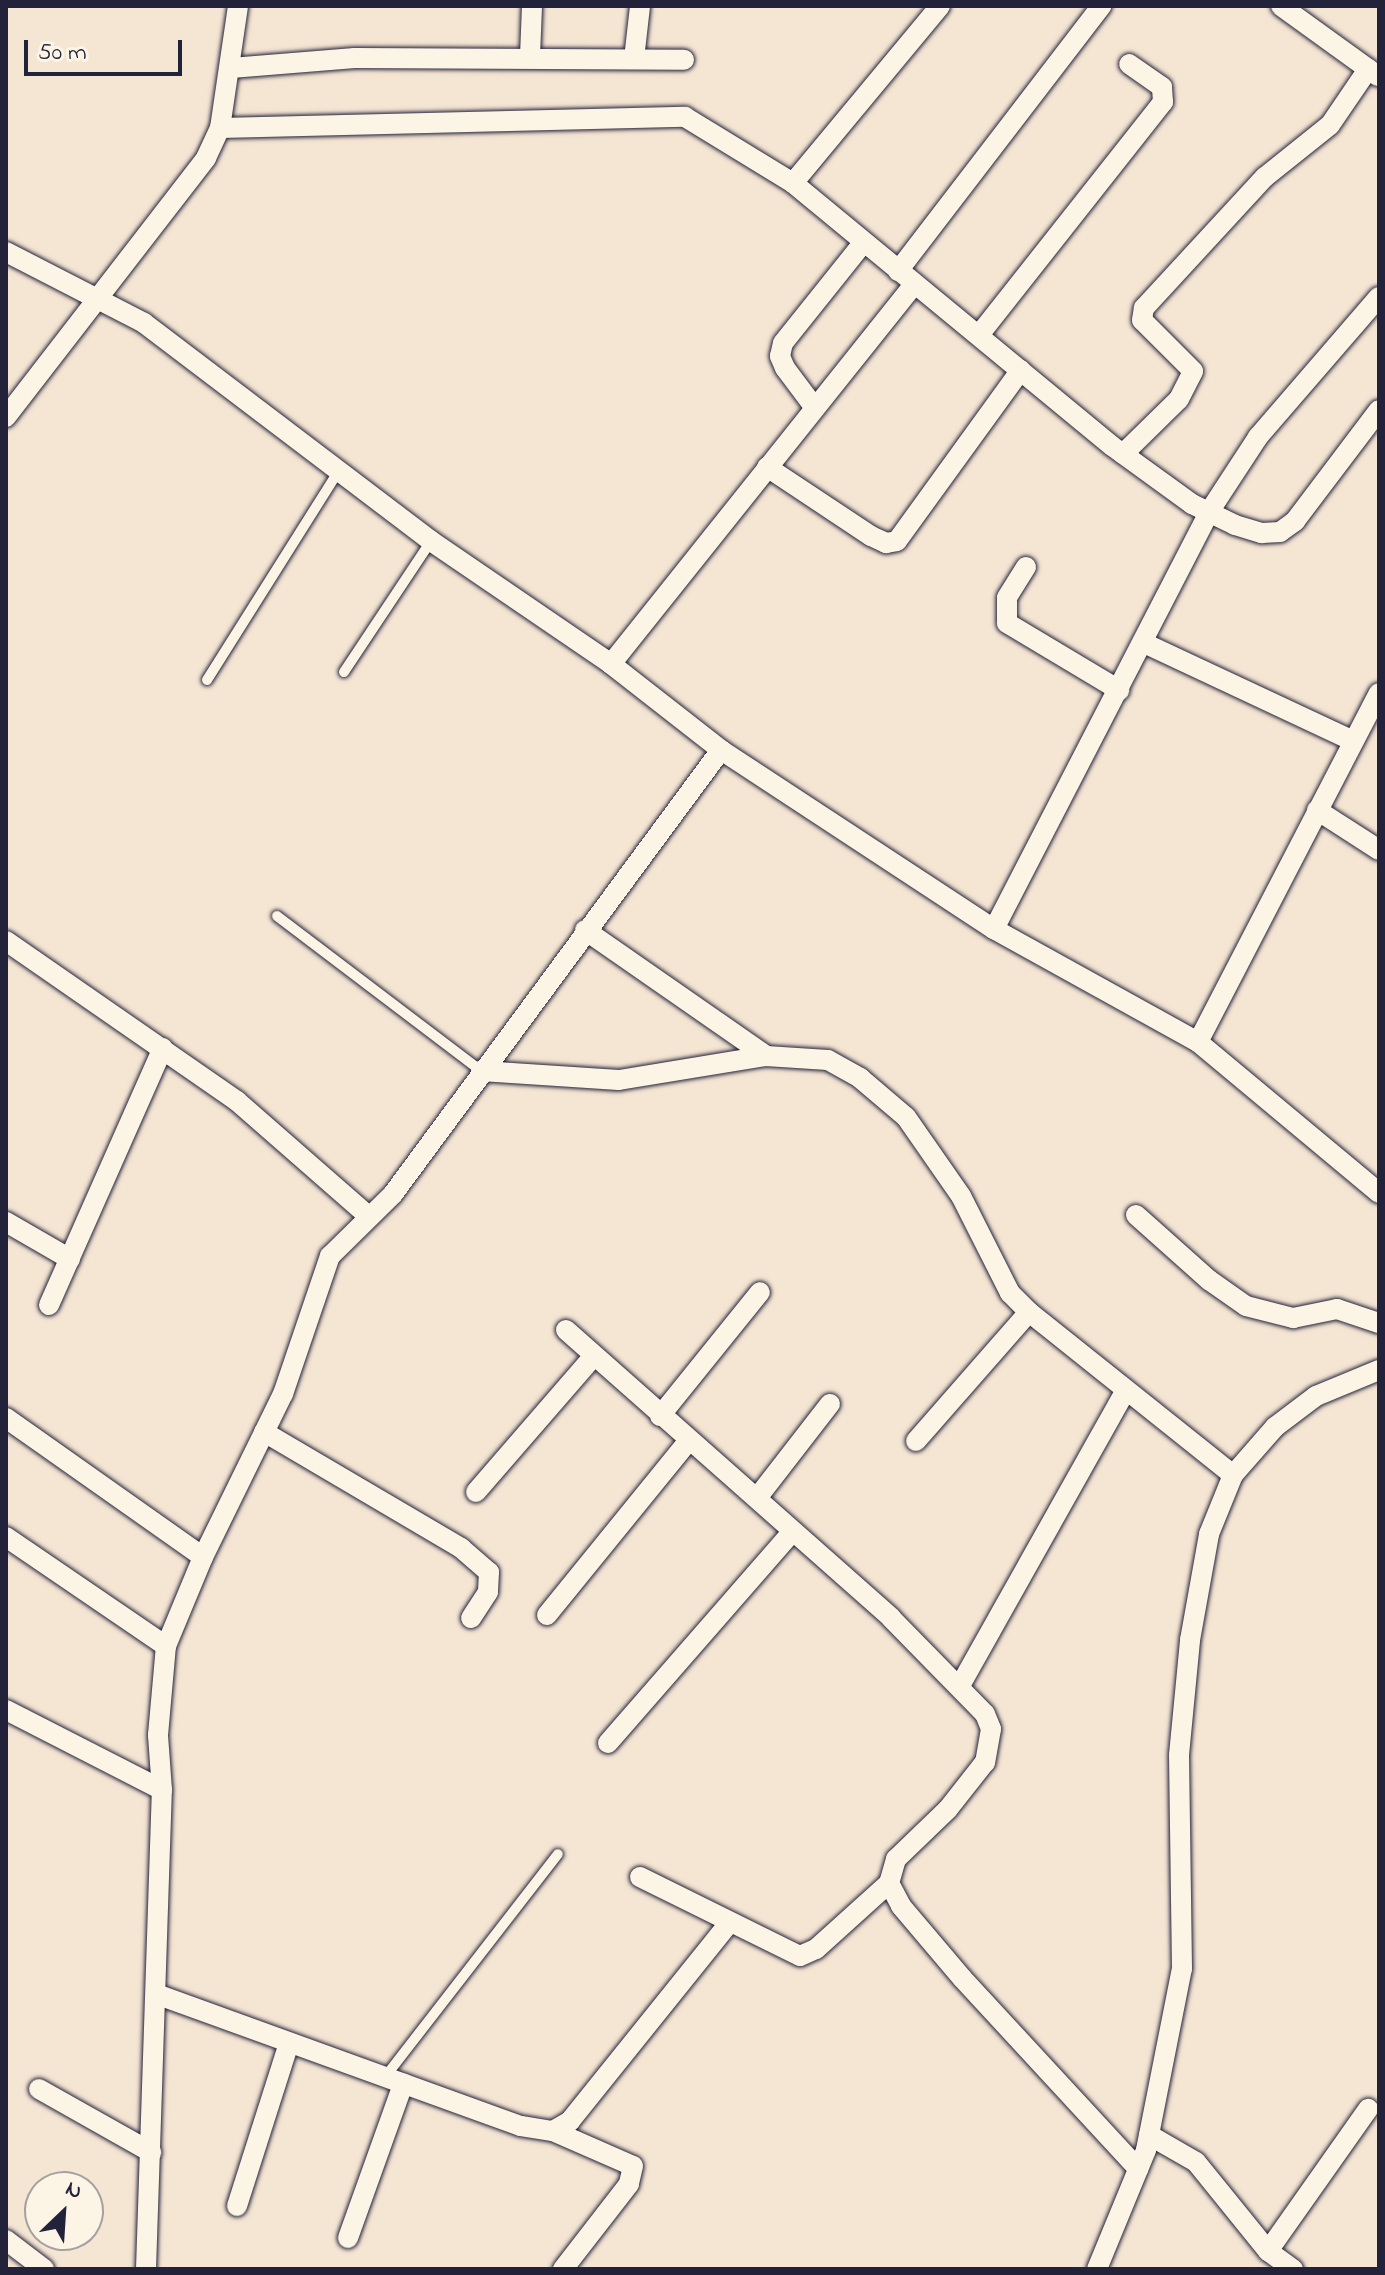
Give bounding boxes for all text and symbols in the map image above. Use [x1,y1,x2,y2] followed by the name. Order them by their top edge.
[28,24,186,74] scale bar
[38,36,87,71] text: 50 m
[24,2171,104,2251] north arrow
[60,2173,87,2209] text: N

